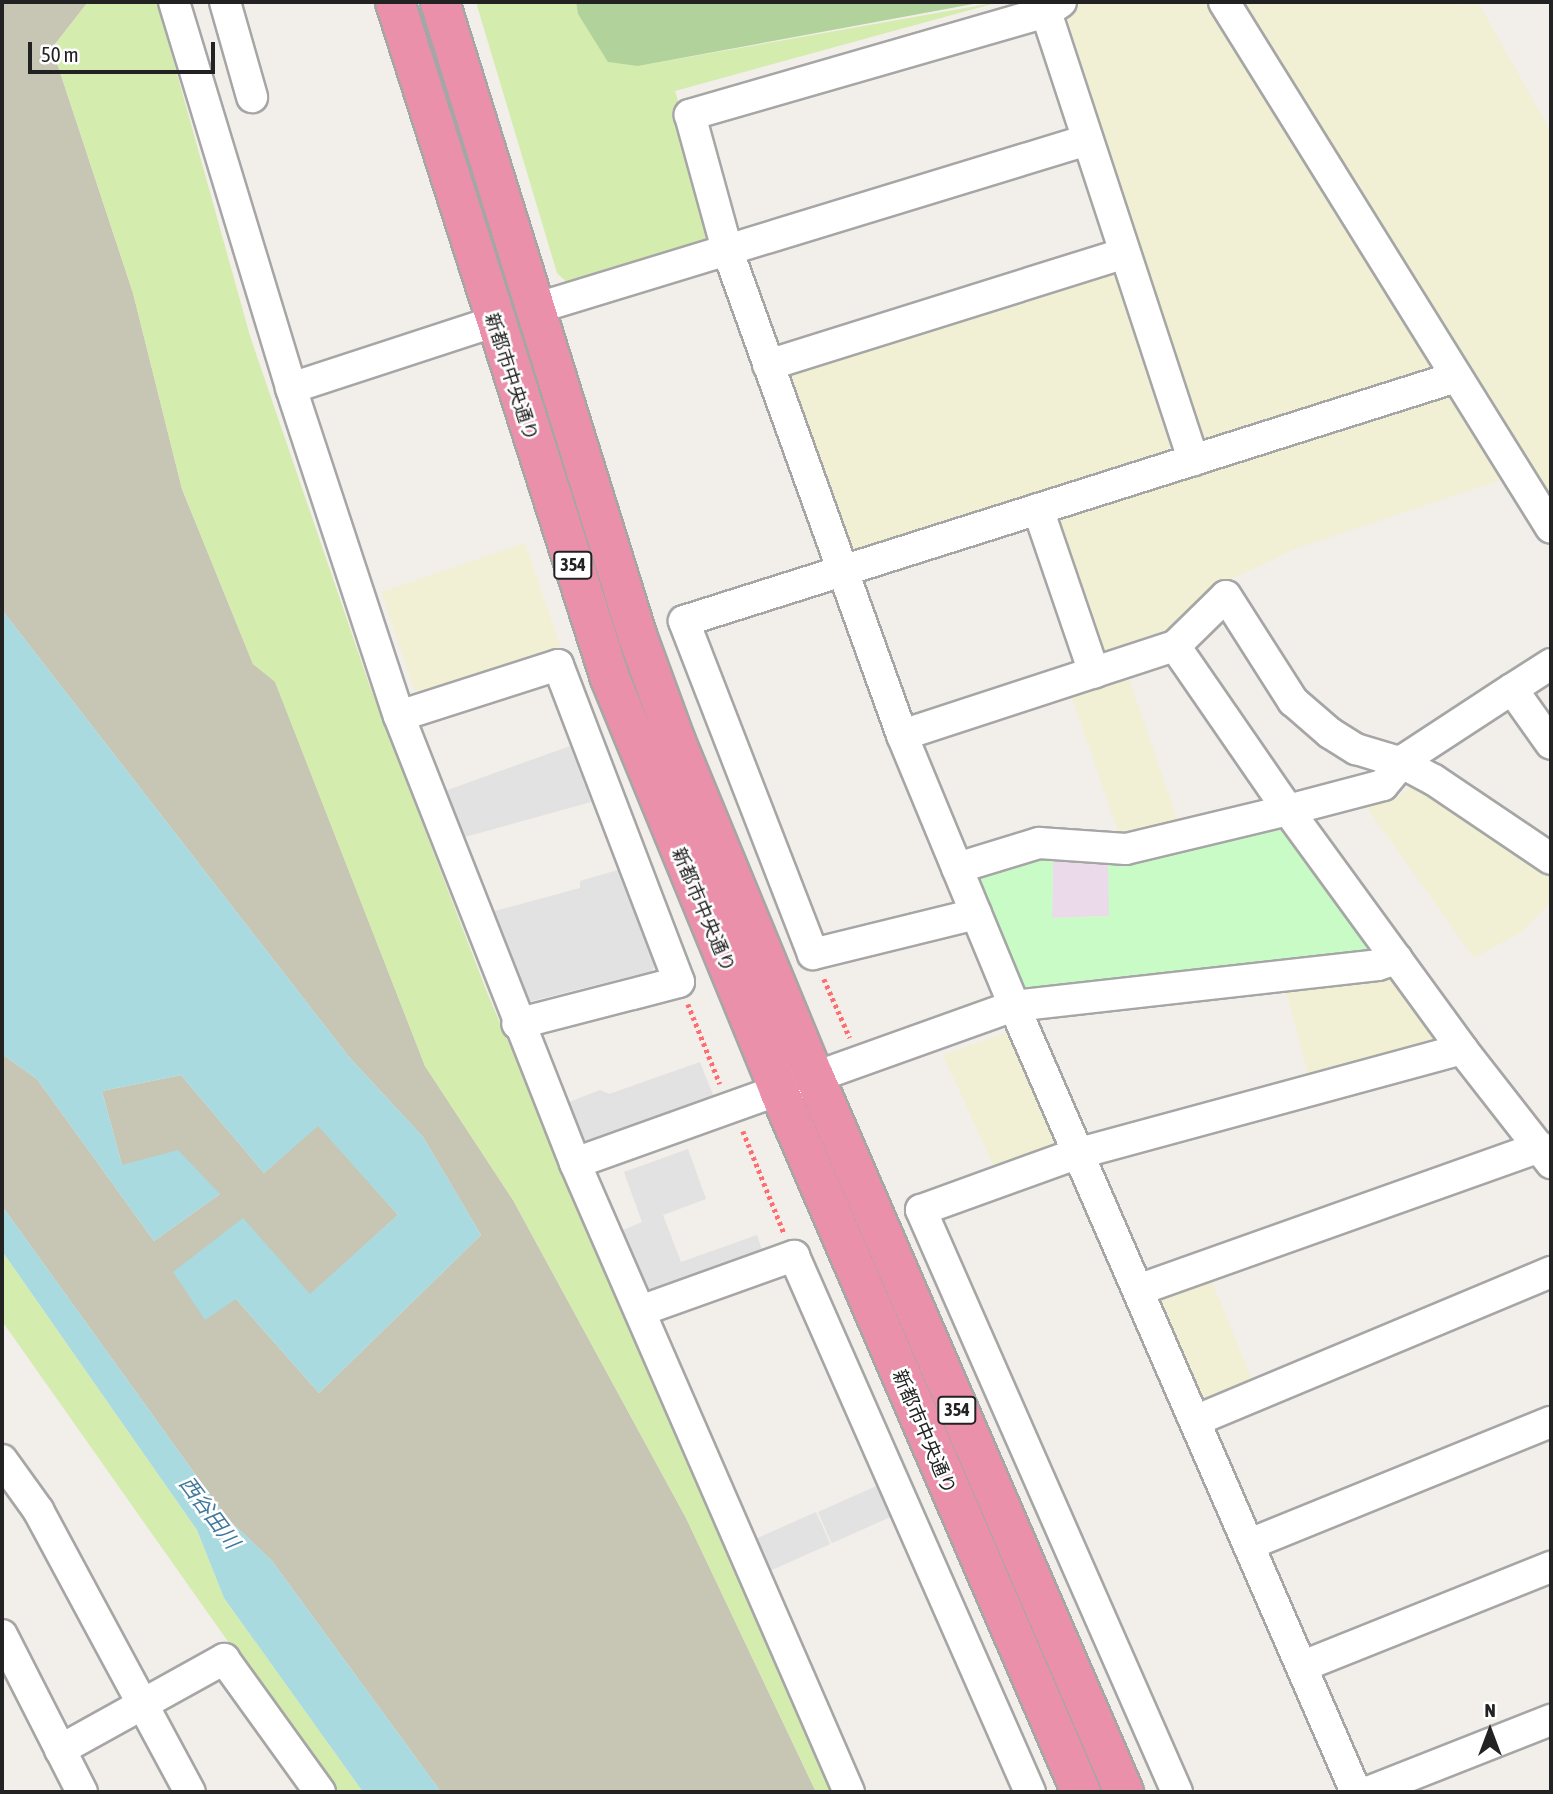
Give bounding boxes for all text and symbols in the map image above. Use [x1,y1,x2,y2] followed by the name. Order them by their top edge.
[32,28,219,72] scale bar
[41,42,79,66] text: 50 m
[480,310,542,444] street label: 新都市中央通り
[552,550,594,580] road number: 354
[667,844,739,976] street label: 新都市中央通り
[888,1366,960,1498] street label: 新都市中央通り
[936,1395,978,1424] road number: 354
[175,1471,245,1553] water label: 西谷田川
[1455,1696,1525,1766] north arrow
[1484,1699,1496,1721] text: N

